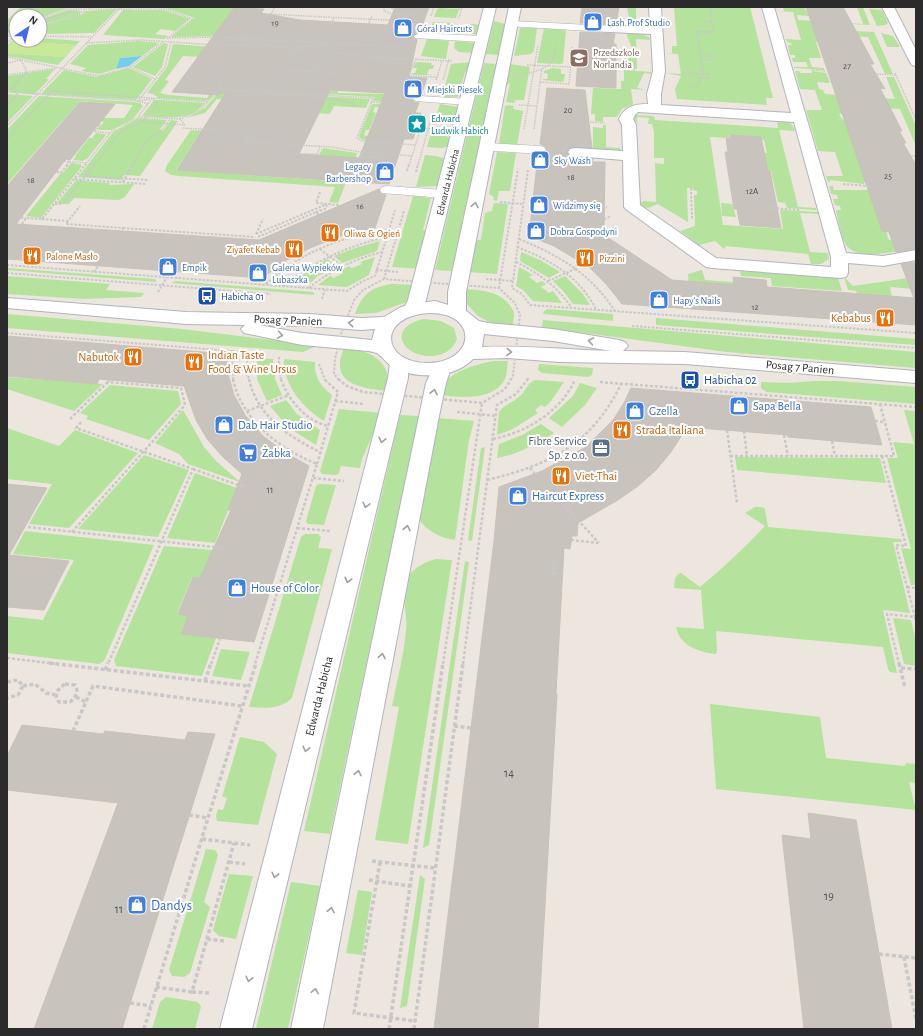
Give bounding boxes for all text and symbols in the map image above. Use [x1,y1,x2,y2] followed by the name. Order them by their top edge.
[8,8,48,48] north arrow
[582,11,604,33] shop icon: Lash.Prof Studio
[27,14,40,27] text: N
[392,17,414,39] shop icon: Góral Haircuts
[607,18,670,28] place label: Lash.Prof Studio
[271,19,279,28] house number: 19
[417,24,473,34] place label: Góral Haircuts
[568,47,590,69] school or university icon: Przedszkole Norlandia
[593,48,640,70] place label: Przedszkole Norlandia
[843,62,851,71] house number: 27
[402,78,424,100] shop icon: Miejski Piesek
[427,85,482,95] place label: Miejski Piesek
[564,106,573,115] house number: 20
[406,113,428,135] place icon: Edward Ludwik Habich
[431,114,489,136] place label: Edward Ludwik Habich
[435,148,461,216] street label: Edwarda Habicha
[529,149,551,171] shop icon: Sky Wash
[554,156,591,166] place label: Sky Wash
[374,161,396,183] shop icon: Legacy Barbershop
[326,162,372,184] place label: Legacy Barbershop
[884,172,892,181] house number: 25
[567,173,575,182] house number: 18
[27,176,35,185] house number: 18
[746,187,758,196] house number: 12A
[528,194,550,216] shop icon: Widzimy się
[553,201,601,211] place label: Widzimy się
[356,202,364,211] house number: 16
[470,202,478,208] one-way arrow
[525,220,547,242] shop icon: Dobra Gospodyni
[319,222,341,244] restaurant icon: Oliwa & Ogień
[550,227,617,237] place label: Dobra Gospodyni
[344,229,400,239] place label: Oliwa & Ogień
[283,238,305,260] restaurant icon: Ziyafet Kebab
[21,245,43,267] restaurant icon: Palone Masło
[227,245,280,255] place label: Ziyafet Kebab
[574,247,596,269] restaurant icon: Pizzini
[46,252,98,262] place label: Palone Masło
[599,254,625,264] place label: Pizzini
[157,256,179,278] shop icon: Empik
[247,262,269,284] shop icon: Galeria Wypieków Lubaszka
[182,263,207,273] place label: Empik
[272,263,343,285] place label: Galeria Wypieków Lubaszka
[196,285,218,307] bus stop icon: Habicha 01
[648,289,670,311] shop icon: Hapy’s Nails
[221,292,264,302] place label: Habicha 01
[673,296,721,306] place label: Hapy’s Nails
[751,303,759,312] house number: 12
[874,307,896,329] restaurant icon: Kebabus
[831,312,871,324] place label: Kebabus
[254,313,322,327] street label: Posag 7 Panien
[348,319,354,328] one-way arrow
[277,330,283,338] one-way arrow
[588,337,594,346] one-way arrow
[122,346,144,368] restaurant icon: Nabutok
[506,348,512,356] one-way arrow
[208,349,297,375] place label: Indian Taste Food & Wine Ursus
[78,351,120,363] place label: Nabutok
[183,351,205,373] restaurant icon: Indian Taste Food & Wine Ursus
[765,358,835,376] street label: Posag 7 Panien
[679,369,701,391] bus stop icon: Habicha 02
[704,374,757,386] place label: Habicha 02
[430,388,438,395] one-way arrow
[728,395,750,417] shop icon: Sapa Bella
[624,400,646,422] shop icon: Gzella
[753,400,801,412] place label: Sapa Bella
[649,405,678,417] place label: Gzella
[213,414,235,436] shop icon: Dab Hair Studio
[238,419,312,431] place label: Dab Hair Studio
[611,419,633,441] restaurant icon: Strada Italiana
[636,424,704,436] place label: Strada Italiana
[528,435,587,461] place label: Fibre Service Sp. z o.o.
[379,437,387,443] one-way arrow
[590,437,612,459] office icon: Fibre Service Sp. z o.o.
[237,442,259,464] supermarket icon: Żabka
[262,446,291,459] place label: Żabka
[550,465,572,487] restaurant icon: Viet-Thai
[575,470,617,482] place label: Viet-Thai
[267,485,273,495] house number: 11
[507,485,529,507] shop icon: Haircut Express
[532,490,604,502] place label: Haircut Express
[363,502,371,508] one-way arrow
[403,525,411,531] one-way arrow
[344,576,352,583] one-way arrow
[226,577,248,599] shop icon: House of Color
[251,582,319,594] place label: House of Color
[377,653,385,659] one-way arrow
[303,655,335,737] street label: Edwarda Habicha
[302,746,310,752] one-way arrow
[504,767,514,779] house number: 14
[353,769,362,776] one-way arrow
[271,872,279,878] one-way arrow
[824,890,834,902] house number: 19
[126,894,148,916] shop icon: Dandys
[151,899,192,913] place label: Dandys
[115,903,123,915] house number: 11
[326,907,335,913] one-way arrow
[245,976,253,982] one-way arrow
[310,988,318,994] one-way arrow

